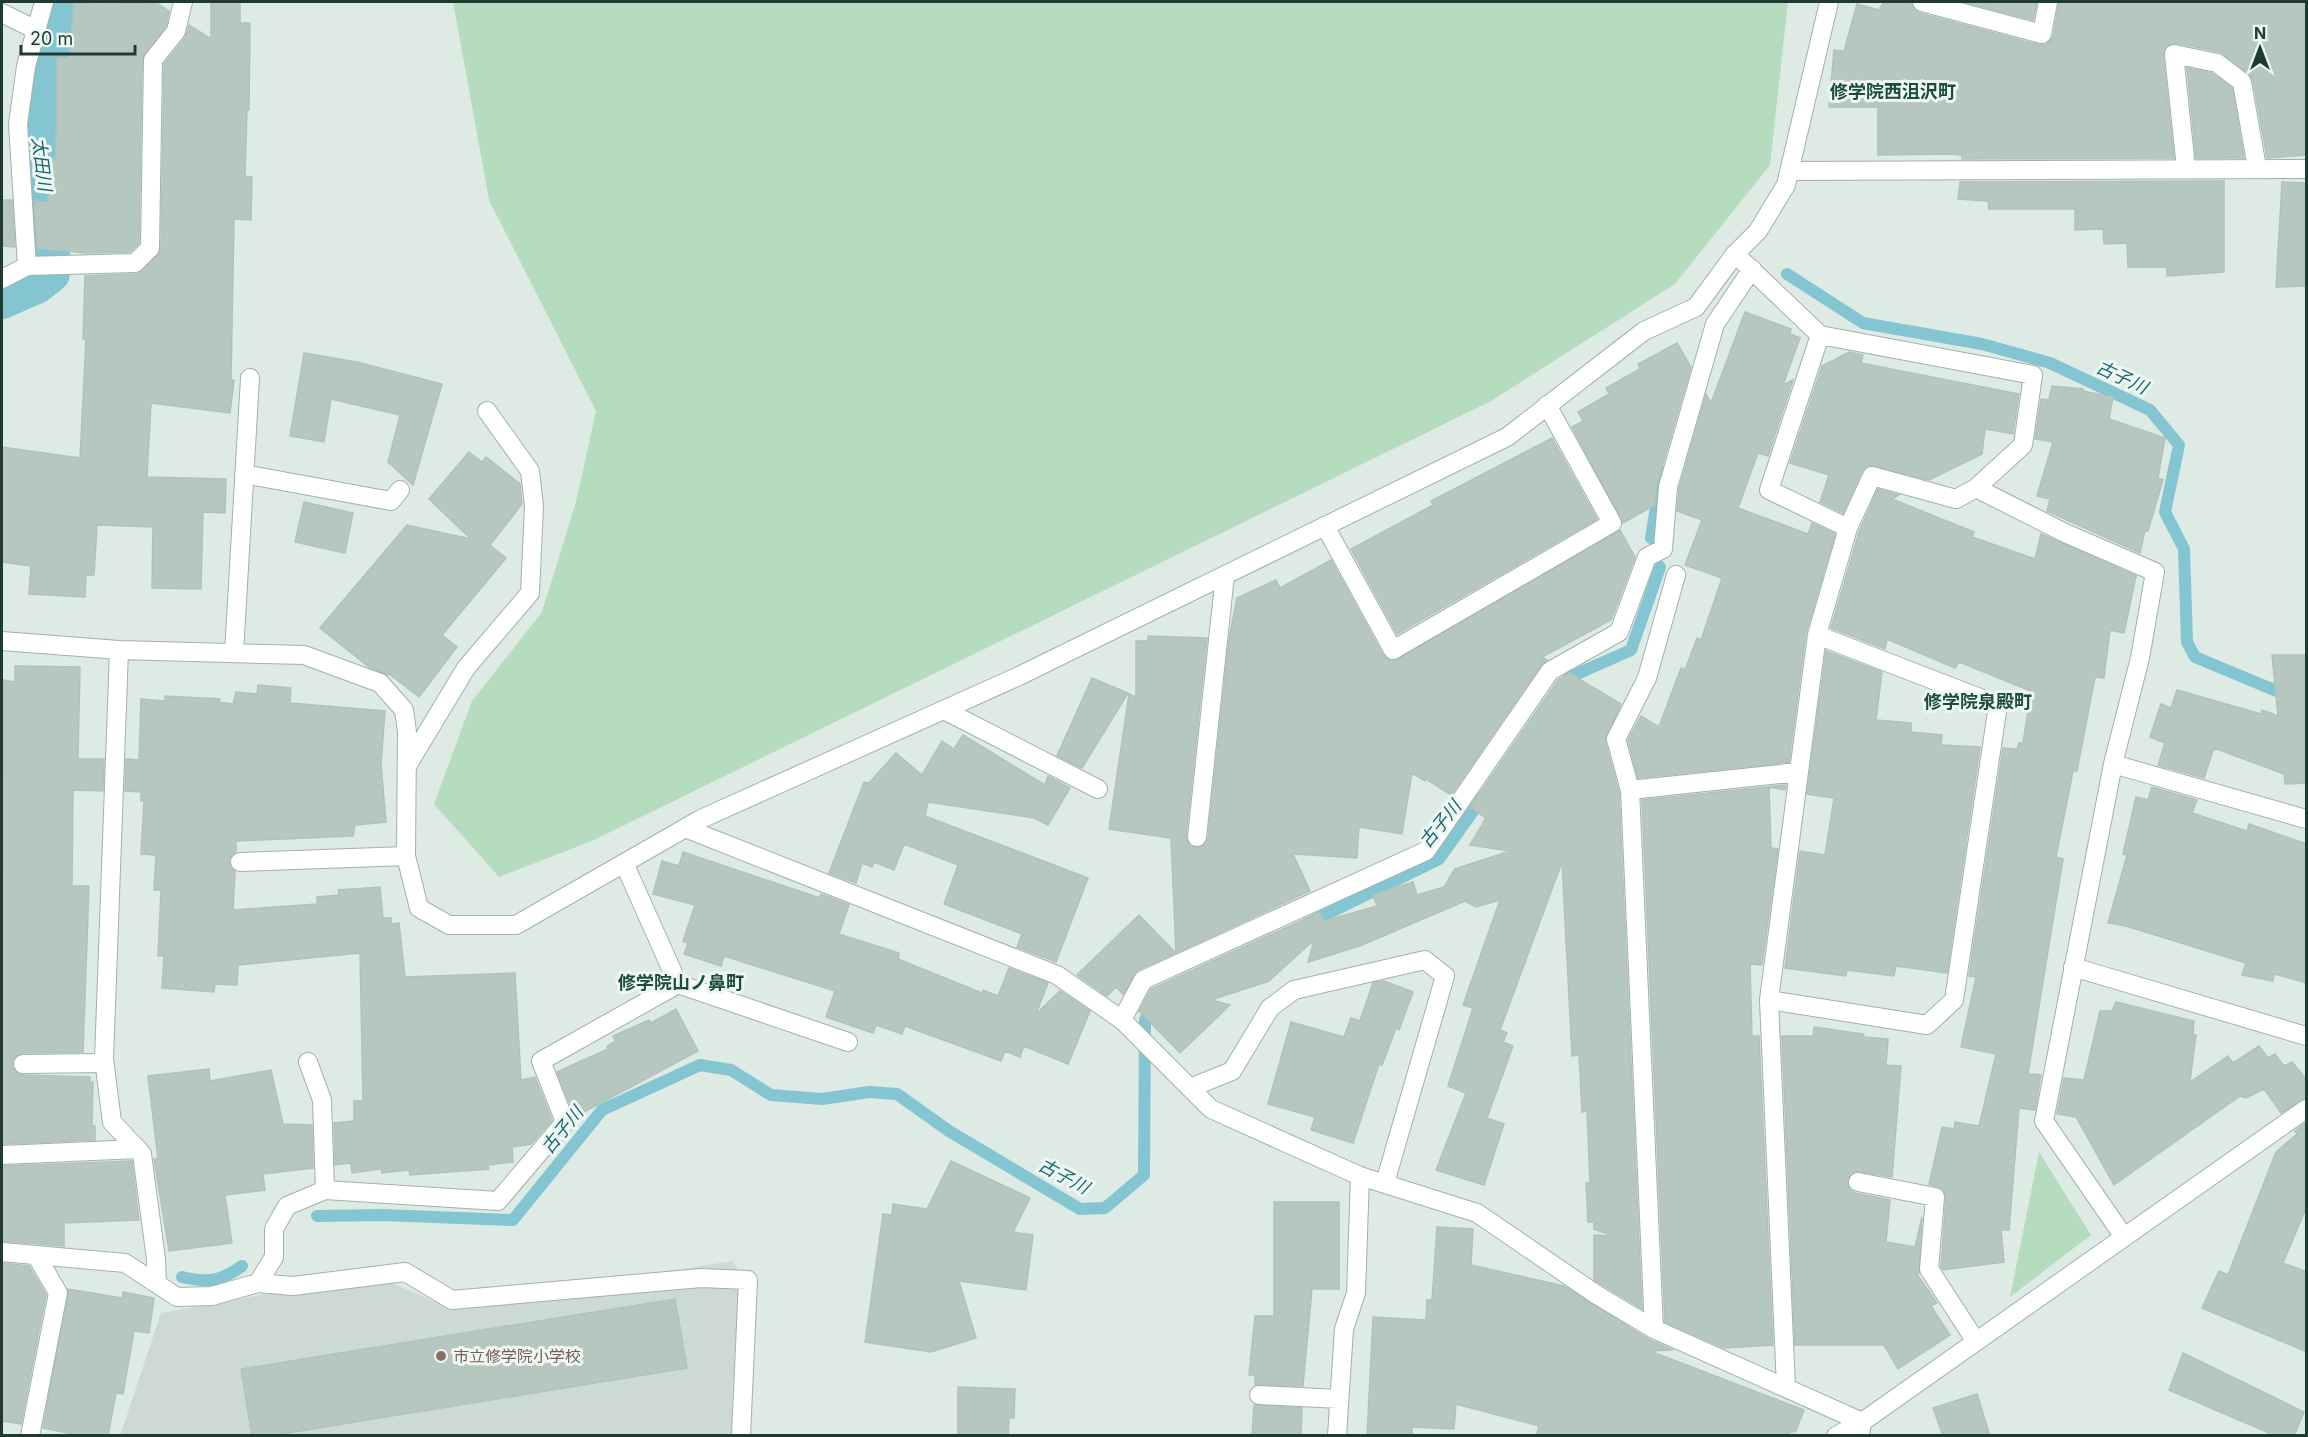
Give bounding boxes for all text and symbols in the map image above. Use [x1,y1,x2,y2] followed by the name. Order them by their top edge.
[21,18,135,56] scale bar
[2230,18,2290,78] north arrow
[2254,23,2266,43] text: N
[30,28,73,49] text: 20 m
[1829,81,1956,102] district label: 修学院西沮沢町
[28,136,56,194] water label: 太田川
[2093,356,2153,399] water label: 古子川
[1923,691,2032,712] district label: 修学院泉殿町
[1415,795,1466,852] water label: 古子川
[617,972,744,993] district label: 修学院山ノ鼻町
[537,1101,588,1158] water label: 古子川
[1035,1154,1095,1199] water label: 古子川
[453,1346,581,1366] place label: 市立修学院小学校
[434,1349,448,1363] marker: 市立修学院小学校

